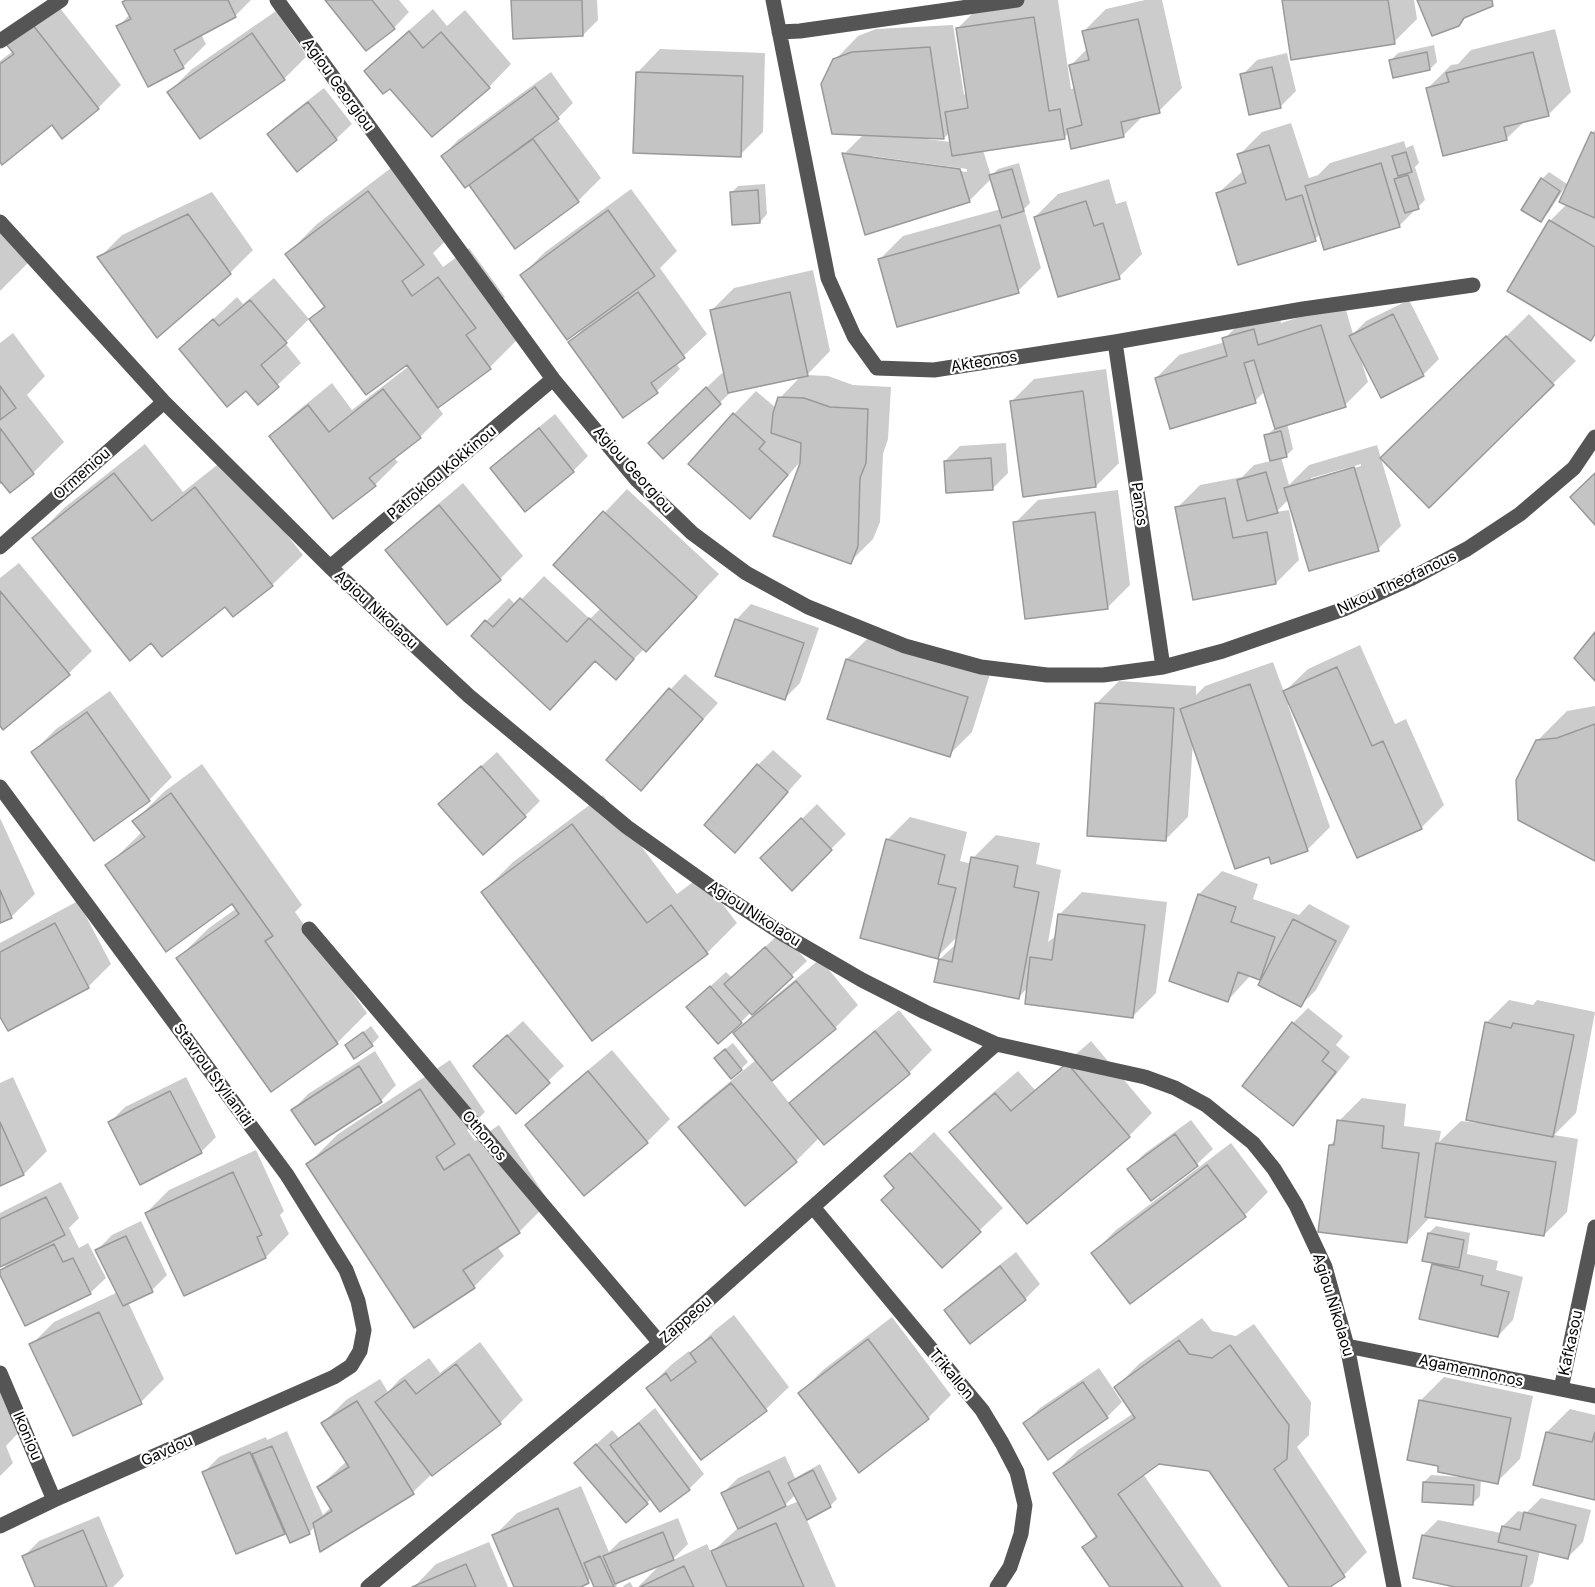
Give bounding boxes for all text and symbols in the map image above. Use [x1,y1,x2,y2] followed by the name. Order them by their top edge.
[298,35,378,135] street label: Agiou Georgiou
[950,348,1018,376] street label: Akteonos
[384,422,500,524] street label: Patroklou Kokkinou
[589,423,677,517] street label: Agiou Georgiou
[50,444,114,504] street label: Ormeniou
[1127,481,1151,527] street label: Panos
[1334,547,1460,619] street label: Nikou Theofanous
[331,567,421,653] street label: Agiou Nikolaou
[704,877,804,951] street label: Agiou Nikolaou
[170,1020,256,1130] street label: Stavrou Stylianidi
[458,1107,510,1165] street label: Othonos
[1309,1251,1357,1359] street label: Agiou Nikolaou
[656,1293,716,1347] street label: Zappeou
[1555,1309,1587,1377] street label: Kafkasou
[925,1345,977,1403] street label: Trikallon
[1417,1351,1525,1391] street label: Agamemnonos
[9,1409,45,1463] street label: Ikoniou
[138,1432,196,1470] street label: Gavdou

